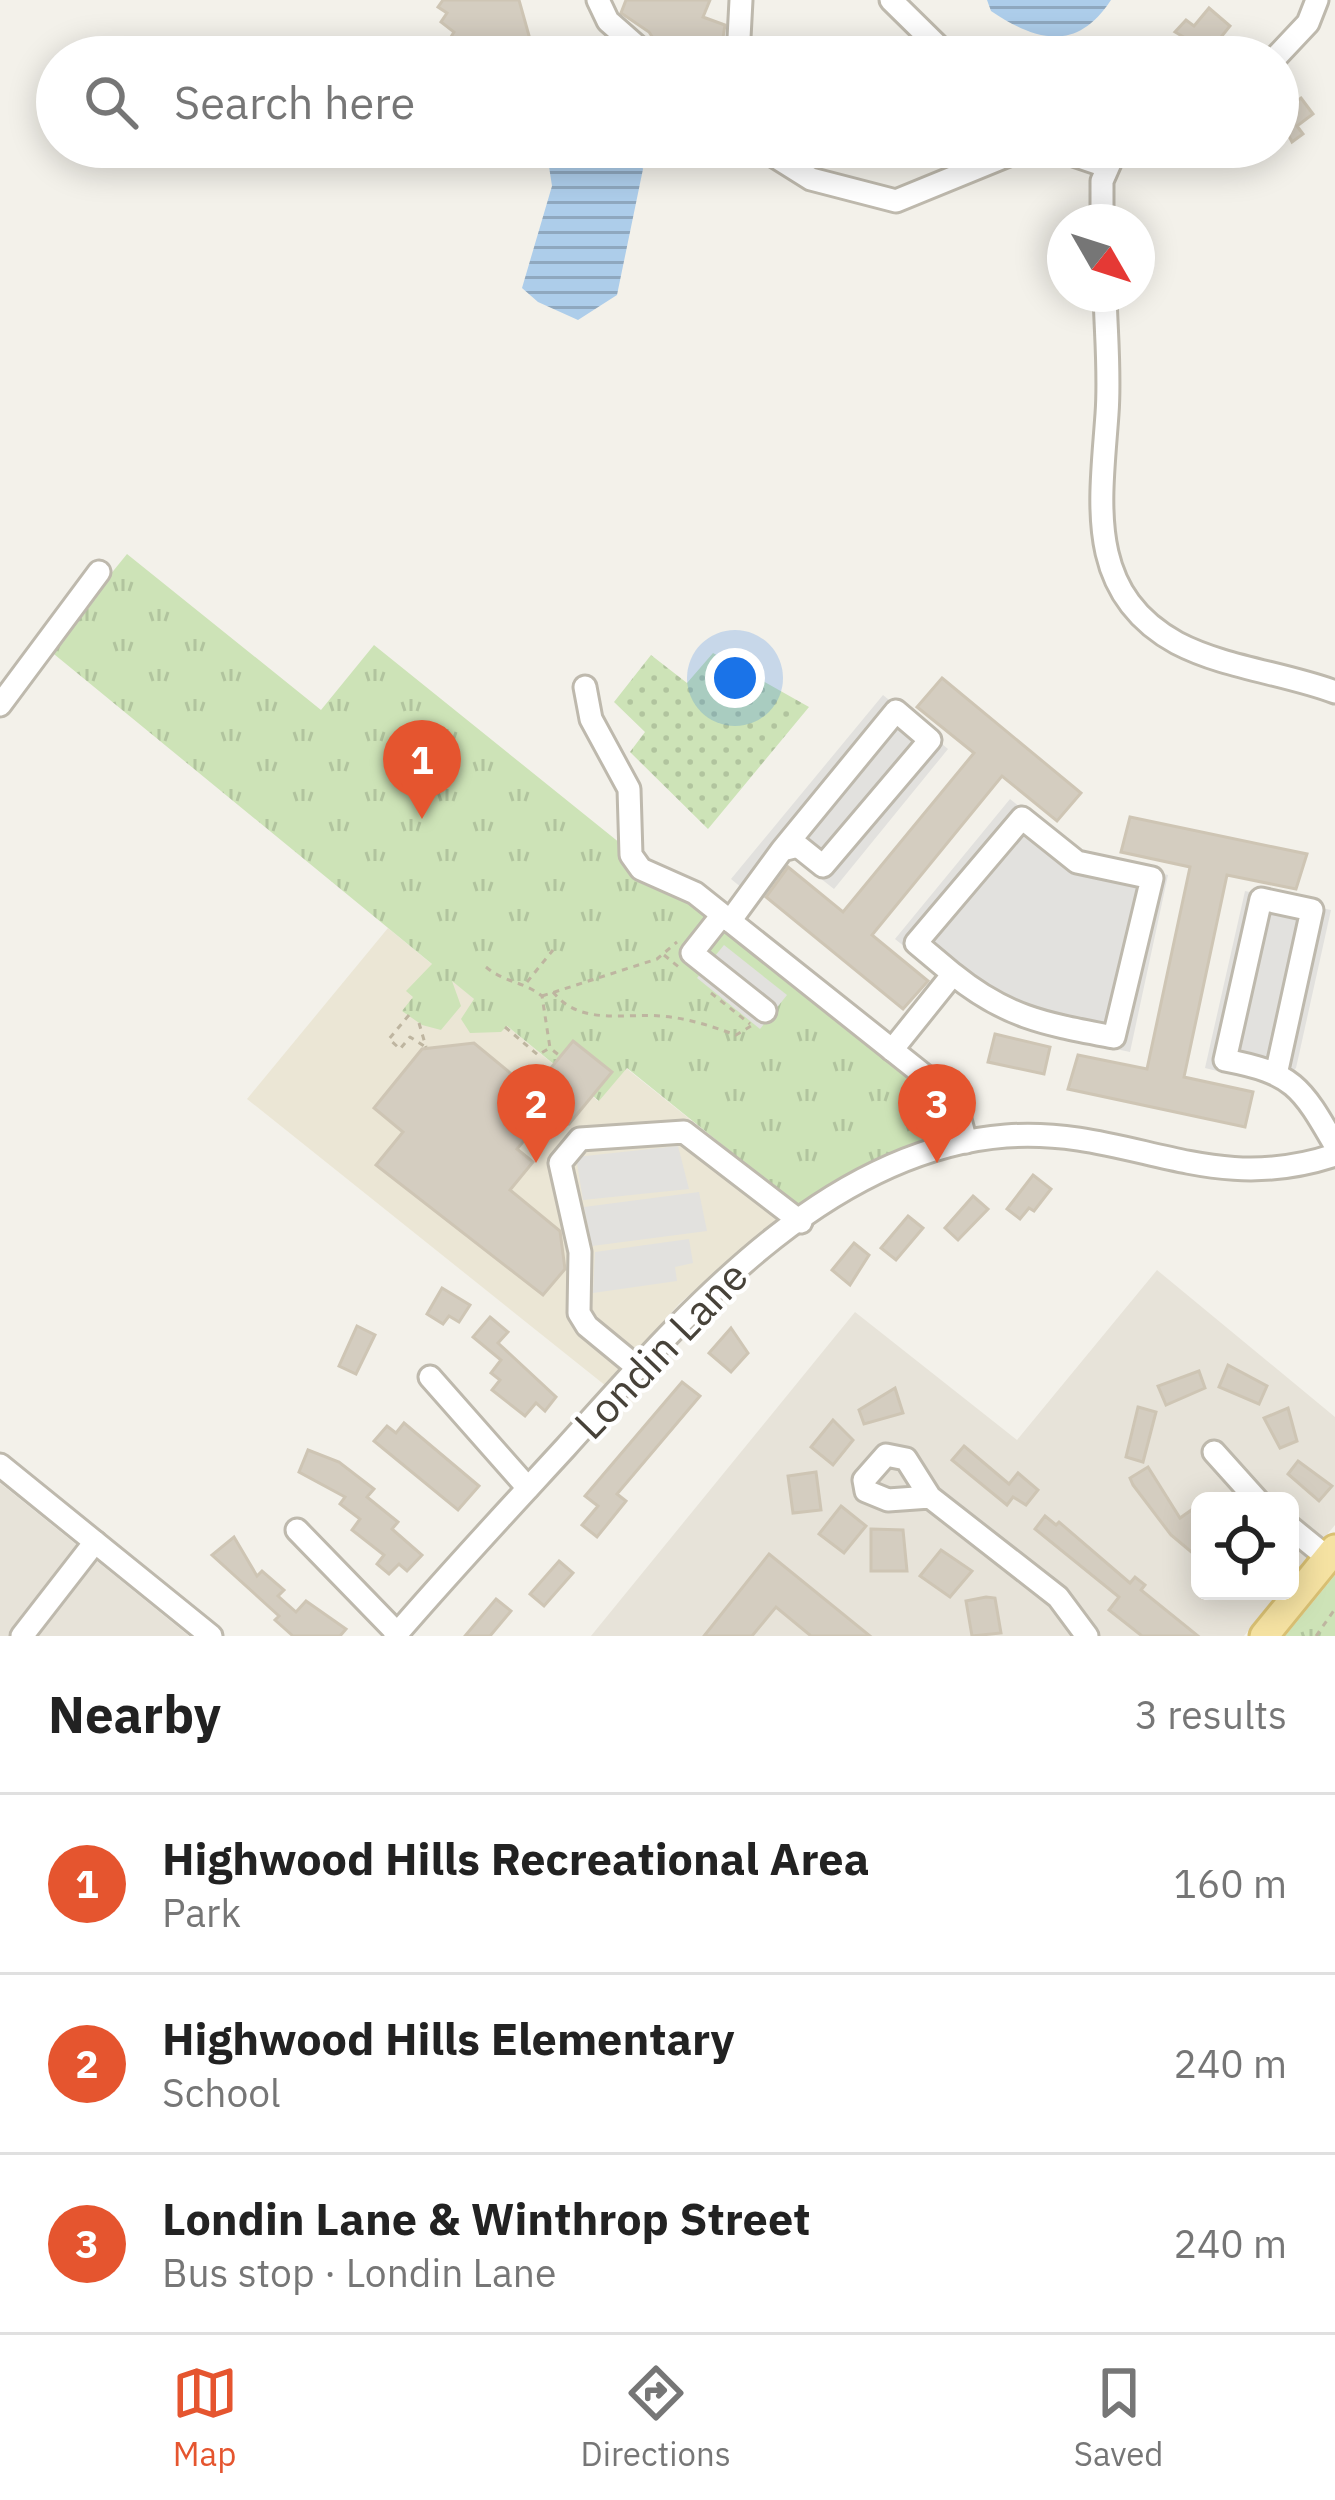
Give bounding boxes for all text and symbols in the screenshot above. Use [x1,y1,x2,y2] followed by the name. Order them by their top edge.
[36,36,1299,168] search box
[78,69,144,135] icon: search
[174,73,415,131] text: Search here
[1047,204,1155,312] north arrow
[705,648,765,708] your location
[383,720,461,819] pin: 1
[497,1064,575,1163] pin: 2
[898,1064,976,1163] pin: 3
[562,1249,759,1450] street label: Londin Lane
[1191,1492,1299,1600] map controls
[1191,1492,1299,1600] button: locate
[48,1681,221,1747] text: Nearby
[1135,1689,1287,1740] text: 3 results
[162,1829,869,1887] text: Highwood Hills Recreational Area
[75,1858,99,1909] text: 1
[1174,1858,1287,1909] text: 160 m
[162,1887,241,1938] text: Park
[162,2009,735,2067] text: Highwood Hills Elementary
[75,2038,99,2089] text: 2
[1174,2038,1287,2089] text: 240 m
[162,2067,281,2118] text: School
[162,2189,810,2247] text: Londin Lane & Winthrop Street
[75,2218,99,2269] text: 3
[1174,2218,1287,2269] text: 240 m
[162,2247,556,2298] text: Bus stop · Londin Lane
[172,2360,238,2475] tab: Map
[581,2360,731,2475] tab: Directions
[1074,2360,1163,2475] tab: Saved

